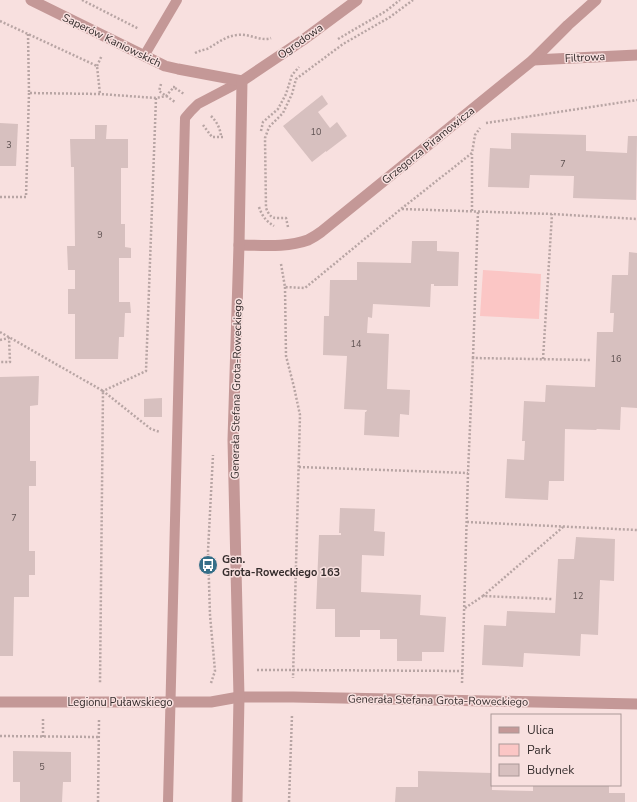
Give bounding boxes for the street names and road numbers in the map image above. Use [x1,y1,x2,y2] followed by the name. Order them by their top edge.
[60,10,164,71] street label: Saperów Kaniowskich
[275,20,326,63] street label: Ogrodowa
[564,49,606,66] street label: Filtrowa
[379,103,478,188] street label: Grzegorza Piramowicza
[227,299,246,479] street label: Generała Stefana Grota-Roweckiego
[348,691,528,710] street label: Generała Stefana Grota-Roweckiego
[67,695,173,710] street label: Legionu Puławskiego

